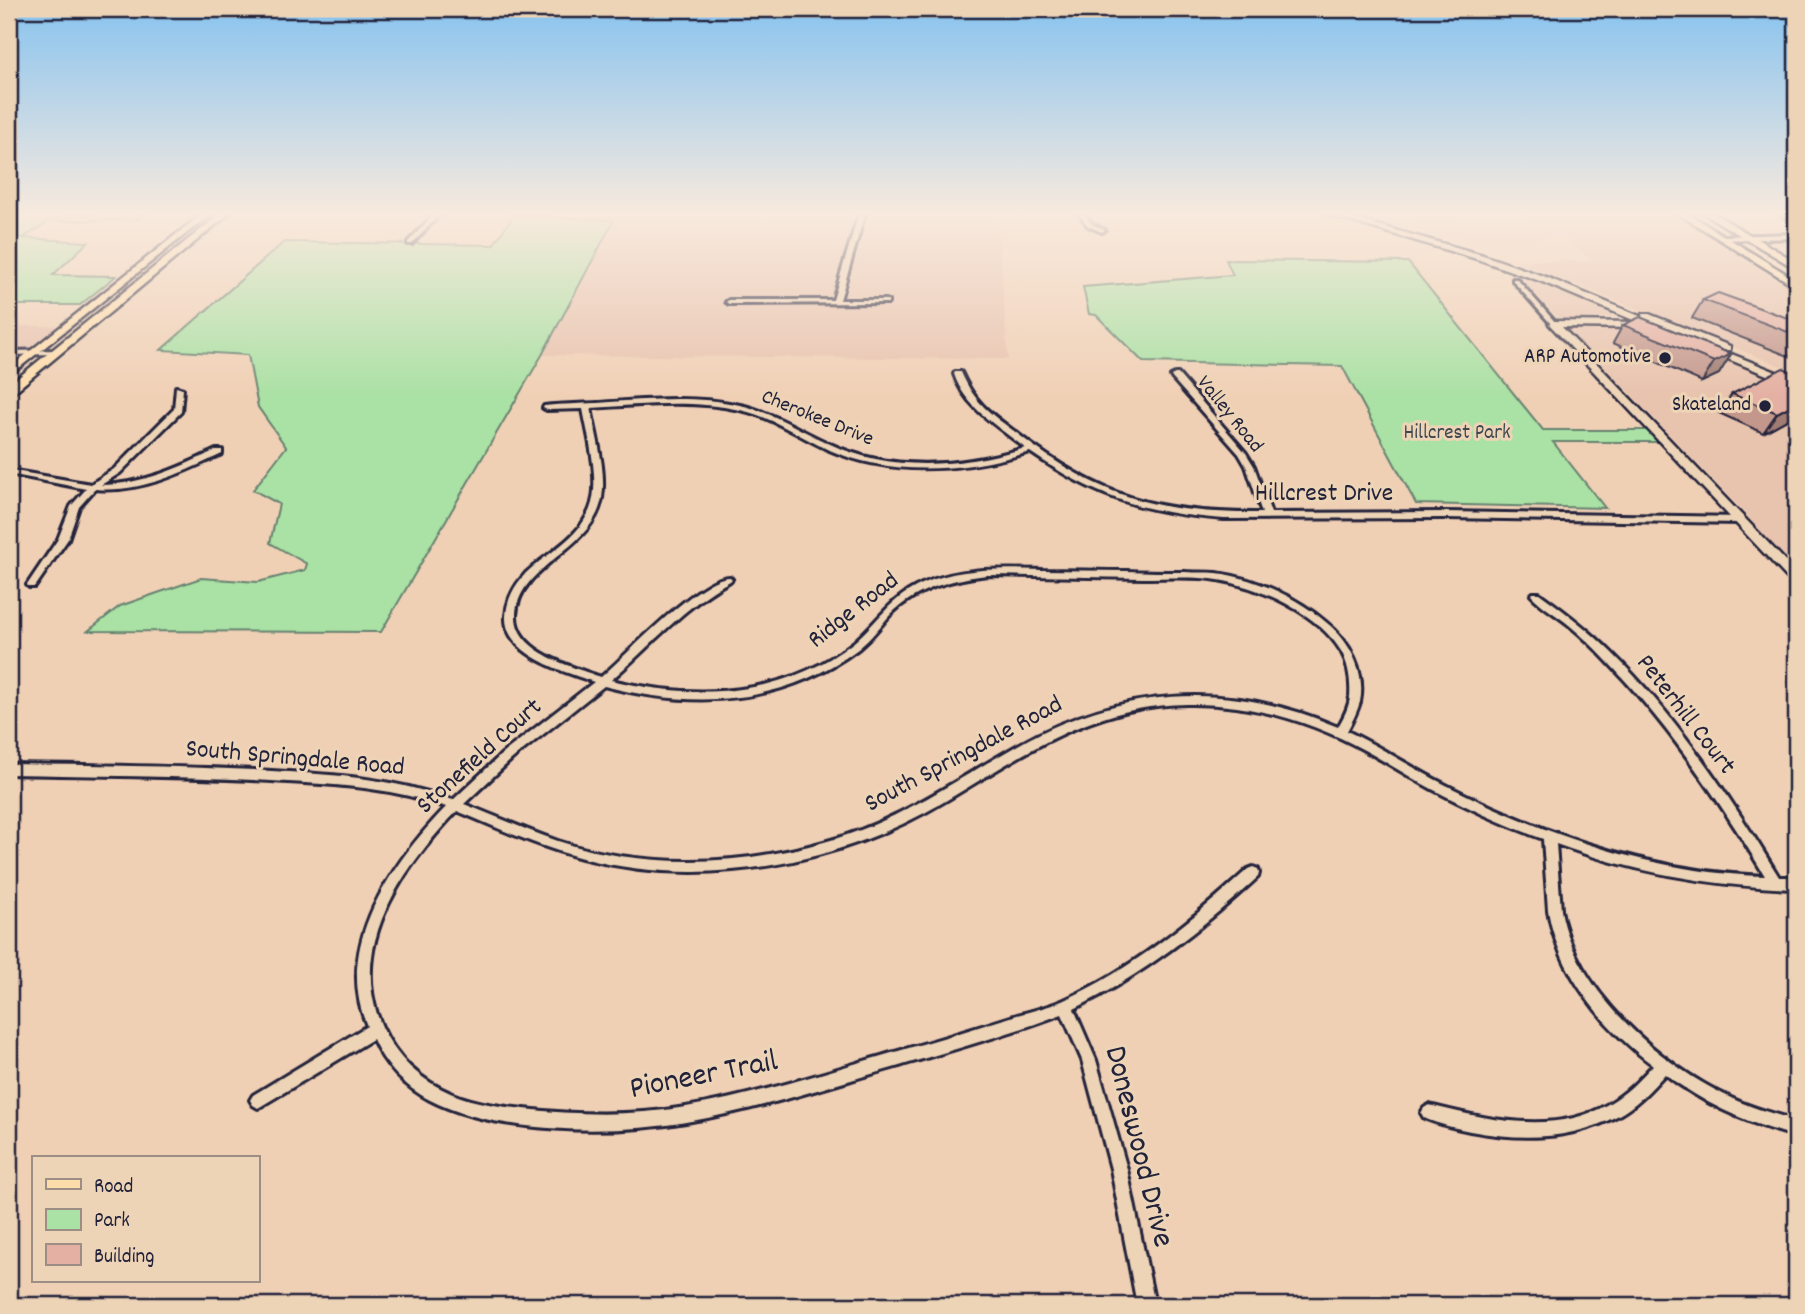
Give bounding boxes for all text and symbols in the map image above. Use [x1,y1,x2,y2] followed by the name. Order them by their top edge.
[1524,343,1651,373] place label: ARP Automotive
[1657,350,1673,366] marker: ARP Automotive
[1188,370,1270,460] street label: Valley Road
[756,383,878,455] street label: Cherokee Drive
[1672,391,1751,421] place label: Skateland
[1757,398,1773,414] marker: Skateland
[1403,419,1511,449] park label: Hillcrest Park
[1255,476,1393,513] street label: Hillcrest Drive
[800,563,908,659] street label: Ridge Road
[1626,647,1744,783] street label: Peterhill Court
[858,687,1070,823] street label: South Springdale Road
[409,690,552,824] street label: Stonefield Court
[184,731,406,787] street label: South Springdale Road
[626,1040,782,1114] street label: Pioneer Trail
[1090,1041,1184,1253] street label: Doneswood Drive
[32,1156,259,1282] legend
[94,1173,133,1203] text: Road
[94,1207,130,1237] text: Park
[94,1243,154,1273] text: Building

